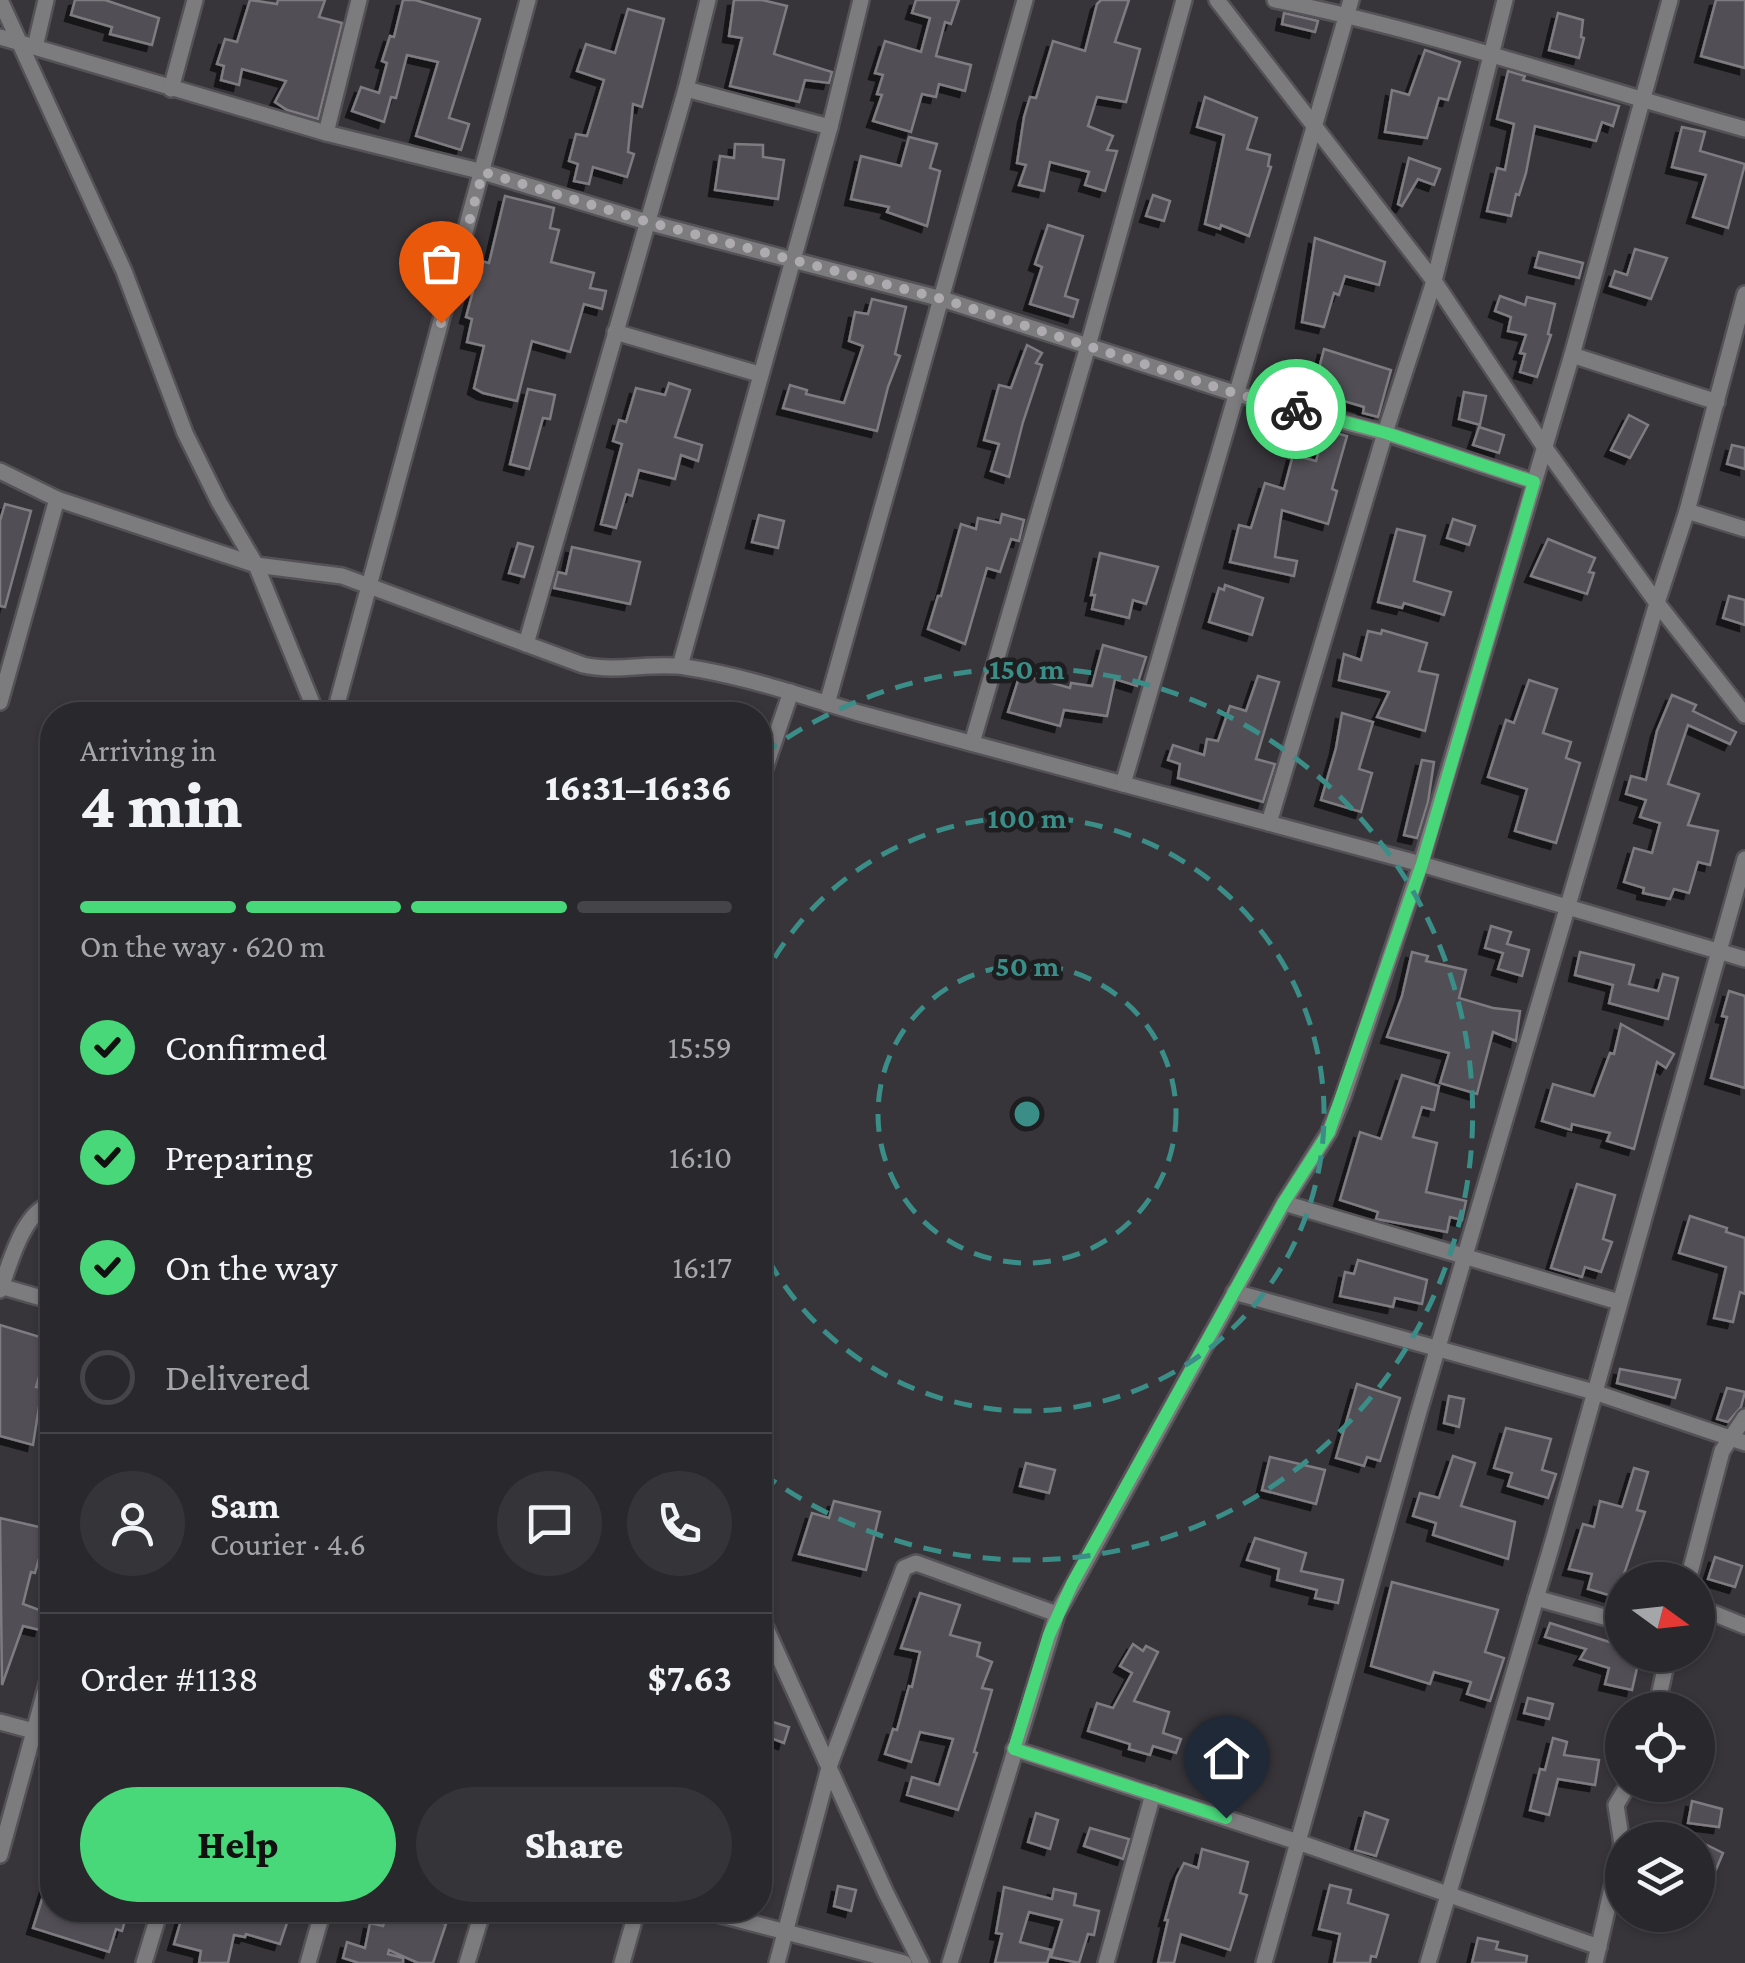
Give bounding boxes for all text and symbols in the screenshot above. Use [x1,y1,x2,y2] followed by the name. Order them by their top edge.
[399,221,484,324] pin
[414,236,469,291] icon: bag
[1246,359,1346,459] courier
[1269,382,1324,437] icon: bike
[989,652,1065,685] text: 150 m
[80,732,217,768] text: Arriving in
[545,766,732,808] text: 16:31–16:36
[80,769,242,841] text: 4 min
[988,801,1067,834] text: 100 m
[80,928,326,964] text: On the way · 620 m
[995,949,1060,982] text: 50 m
[80,1020,135,1075] icon: check
[165,1026,328,1068] text: Confirmed
[668,1029,732,1065] text: 15:59
[1009,1096,1045,1132] centre of rings
[80,1130,135,1185] icon: check
[165,1136,313,1178] text: Preparing
[669,1139,732,1175] text: 16:10
[80,1240,135,1295] icon: check
[165,1246,337,1288] text: On the way
[672,1249,732,1285] text: 16:17
[165,1356,310,1398] text: Delivered
[80,1471,185,1576] button: person
[497,1471,602,1576] button: chat
[627,1471,732,1576] button: phone
[210,1484,280,1526] text: Sam
[210,1526,366,1562] text: Courier · 4.6
[1605,1562,1715,1672] north arrow
[1605,1562,1715,1932] map controls
[80,1657,259,1699] text: Order #1138
[648,1657,732,1699] text: $7.63
[1605,1692,1715,1802] button: locate
[1184,1716,1269,1819] pin
[1199,1731,1254,1786] icon: home
[80,1787,396,1902] button: Help
[416,1787,732,1902] button: Share
[1605,1822,1715,1932] button: layers

